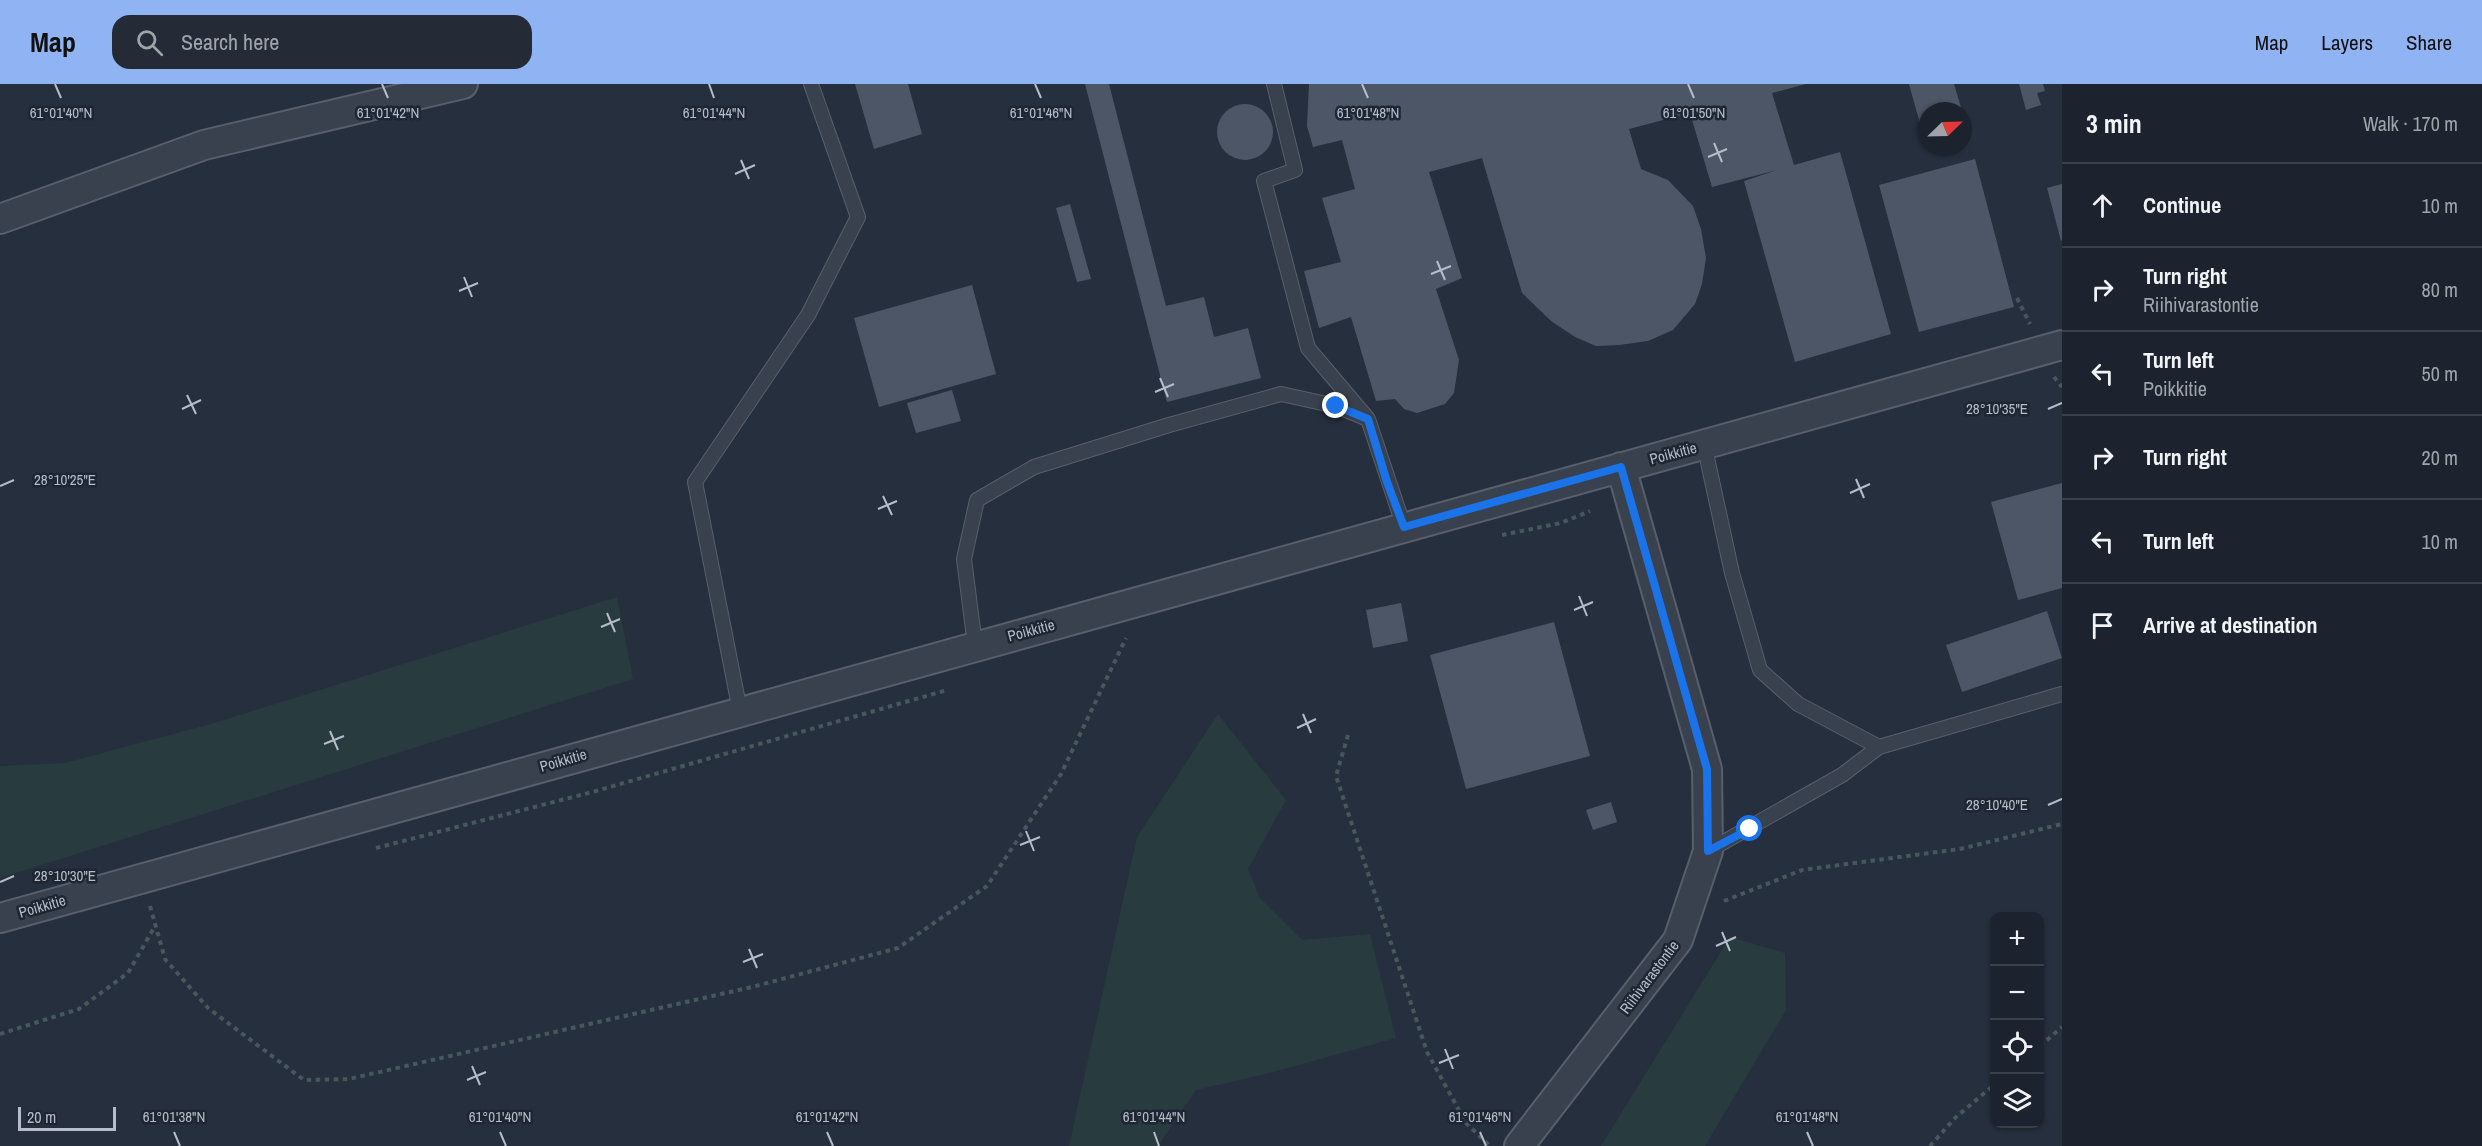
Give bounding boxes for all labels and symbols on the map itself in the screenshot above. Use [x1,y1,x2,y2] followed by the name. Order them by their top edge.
[30,102,92,123] text: 61°01'40"N
[357,102,419,123] text: 61°01'42"N
[683,102,745,123] text: 61°01'44"N
[1010,102,1072,123] text: 61°01'46"N
[1337,102,1399,123] text: 61°01'48"N
[1663,102,1725,123] text: 61°01'50"N
[1918,102,1972,156] north arrow
[1322,392,1348,418] route end
[1966,398,2028,419] text: 28°10'35"E
[1647,437,1699,469] street label: Poikkitie
[34,469,96,490] text: 28°10'25"E
[1005,614,1057,646] street label: Poikkitie
[537,743,589,777] street label: Poikkitie
[1966,794,2028,815] text: 28°10'40"E
[1736,815,1762,841] route start
[34,865,96,886] text: 28°10'30"E
[16,889,68,923] street label: Poikkitie
[1614,936,1684,1018] street label: Riihivarastontie
[18,1104,116,1132] scale bar
[143,1106,205,1127] text: 61°01'38"N
[469,1106,531,1127] text: 61°01'40"N
[796,1106,858,1127] text: 61°01'42"N
[1123,1106,1185,1127] text: 61°01'44"N
[1449,1106,1511,1127] text: 61°01'46"N
[1776,1106,1838,1127] text: 61°01'48"N

